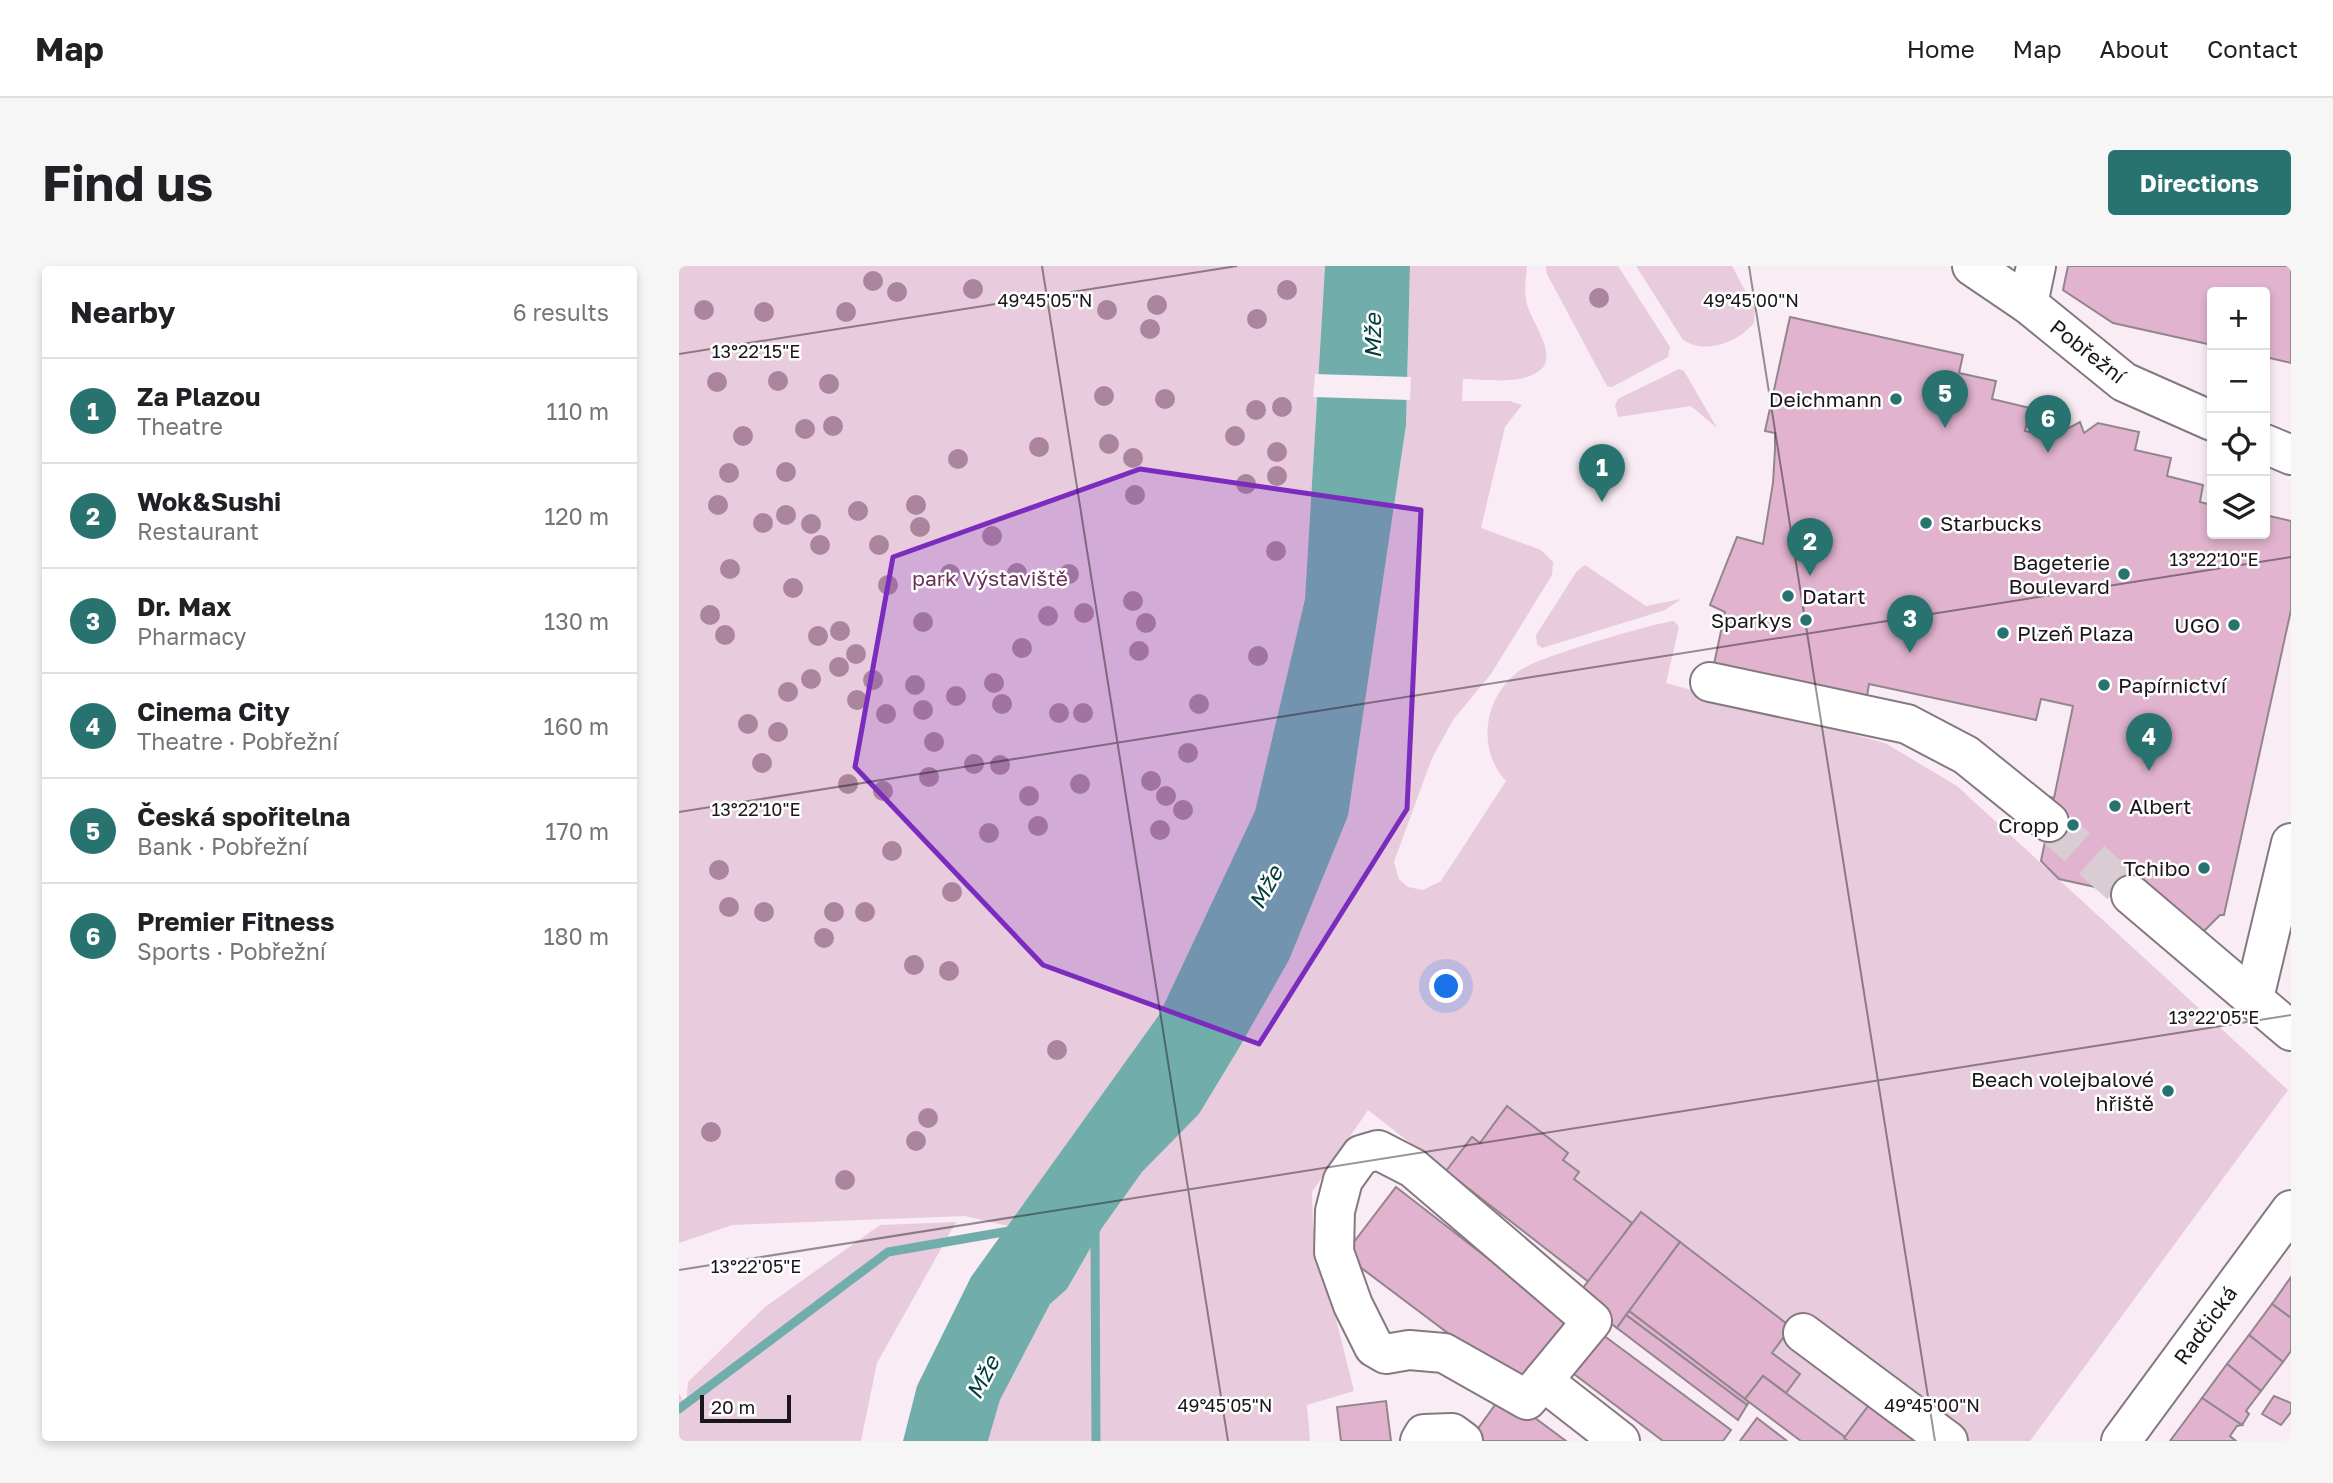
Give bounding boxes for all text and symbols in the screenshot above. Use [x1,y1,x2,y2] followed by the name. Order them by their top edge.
[35,29,104,68] text: Map
[1907,34,1975,63] text: Home
[2013,34,2062,63] text: Map
[2100,34,2169,63] text: About
[2207,34,2298,63] text: Contact
[2108,150,2291,215] button: Directions
[42,153,213,212] text: Find us
[2207,287,2270,539] map controls
[2207,287,2270,350] button: +
[998,289,1092,311] text: 49°45'05"N
[1703,289,1799,311] text: 49°45'00"N
[70,294,175,330] text: Nearby
[513,298,609,326] text: 6 results
[1358,312,1386,358] water label: Mže
[2045,313,2132,389] street label: Pobřežní
[712,340,800,362] text: 13°22'15"E
[2207,350,2270,413] button: −
[1922,370,1968,428] pin: 5
[137,381,260,412] text: Za Plazou
[1769,386,1882,412] place label: Deichmann
[1888,391,1904,407] marker: Deichmann
[2025,395,2071,453] pin: 6
[87,397,99,425] text: 1
[546,397,609,425] text: 110 m
[137,412,223,440] text: Theatre
[2207,413,2270,476] button: locate
[1579,444,1625,502] pin: 1
[2207,476,2270,539] button: layers
[137,486,281,517] text: Wok&Sushi
[86,502,100,530] text: 2
[544,502,609,530] text: 120 m
[1940,510,2042,536] place label: Starbucks
[1918,515,1934,531] marker: Starbucks
[137,517,259,545] text: Restaurant
[1787,518,1833,576] pin: 2
[2169,548,2259,570] text: 13°22'10"E
[2008,549,2110,599] place label: Bageterie Boulevard
[912,565,1068,591] park label: park Výstaviště
[2116,566,2132,582] marker: Bageterie Boulevard
[1802,583,1866,609] place label: Datart
[1780,588,1796,604] marker: Datart
[137,591,231,622] text: Dr. Max
[1887,595,1933,653] pin: 3
[86,607,100,635] text: 3
[544,607,609,635] text: 130 m
[1711,607,1792,633] place label: Sparkys
[1798,612,1814,628] marker: Sparkys
[2174,612,2220,638] place label: UGO
[2226,617,2242,633] marker: UGO
[2017,620,2134,646] place label: Plzeň Plaza
[137,622,246,650] text: Pharmacy
[1995,625,2011,641] marker: Plzeň Plaza
[2118,672,2228,698] place label: Papírnictví
[2096,677,2112,693] marker: Papírnictví
[137,696,290,727] text: Cinema City
[86,712,100,740] text: 4
[544,712,609,740] text: 160 m
[2126,713,2172,771] pin: 4
[137,727,338,755] text: Theatre · Pobřežní
[2129,793,2191,819] place label: Albert
[711,798,801,820] text: 13°22'10"E
[2107,798,2123,814] marker: Albert
[137,801,350,832] text: Česká spořitelna
[1998,812,2059,838] place label: Cropp
[86,817,100,845] text: 5
[545,817,609,845] text: 170 m
[2065,817,2081,833] marker: Cropp
[137,832,308,860] text: Bank · Pobřežní
[2123,855,2190,881] place label: Tchibo
[1242,859,1289,913] water label: Mže
[2196,860,2212,876] marker: Tchibo
[137,906,335,937] text: Premier Fitness
[86,922,100,950] text: 6
[543,922,609,950] text: 180 m
[137,937,326,965] text: Sports · Pobřežní
[1429,969,1463,1003] your location
[2169,1006,2259,1028] text: 13°22'05"E
[1971,1066,2154,1116] place label: Beach volejbalové hřiště
[2160,1083,2176,1099] marker: Beach volejbalové hřiště
[711,1255,801,1277] text: 13°22'05"E
[2168,1281,2242,1369] street label: Radčická
[959,1349,1005,1403] water label: Mže
[700,1392,791,1424] scale bar
[1178,1394,1272,1416] text: 49°45'05"N
[1884,1394,1980,1416] text: 49°45'00"N
[711,1395,755,1418] text: 20 m

